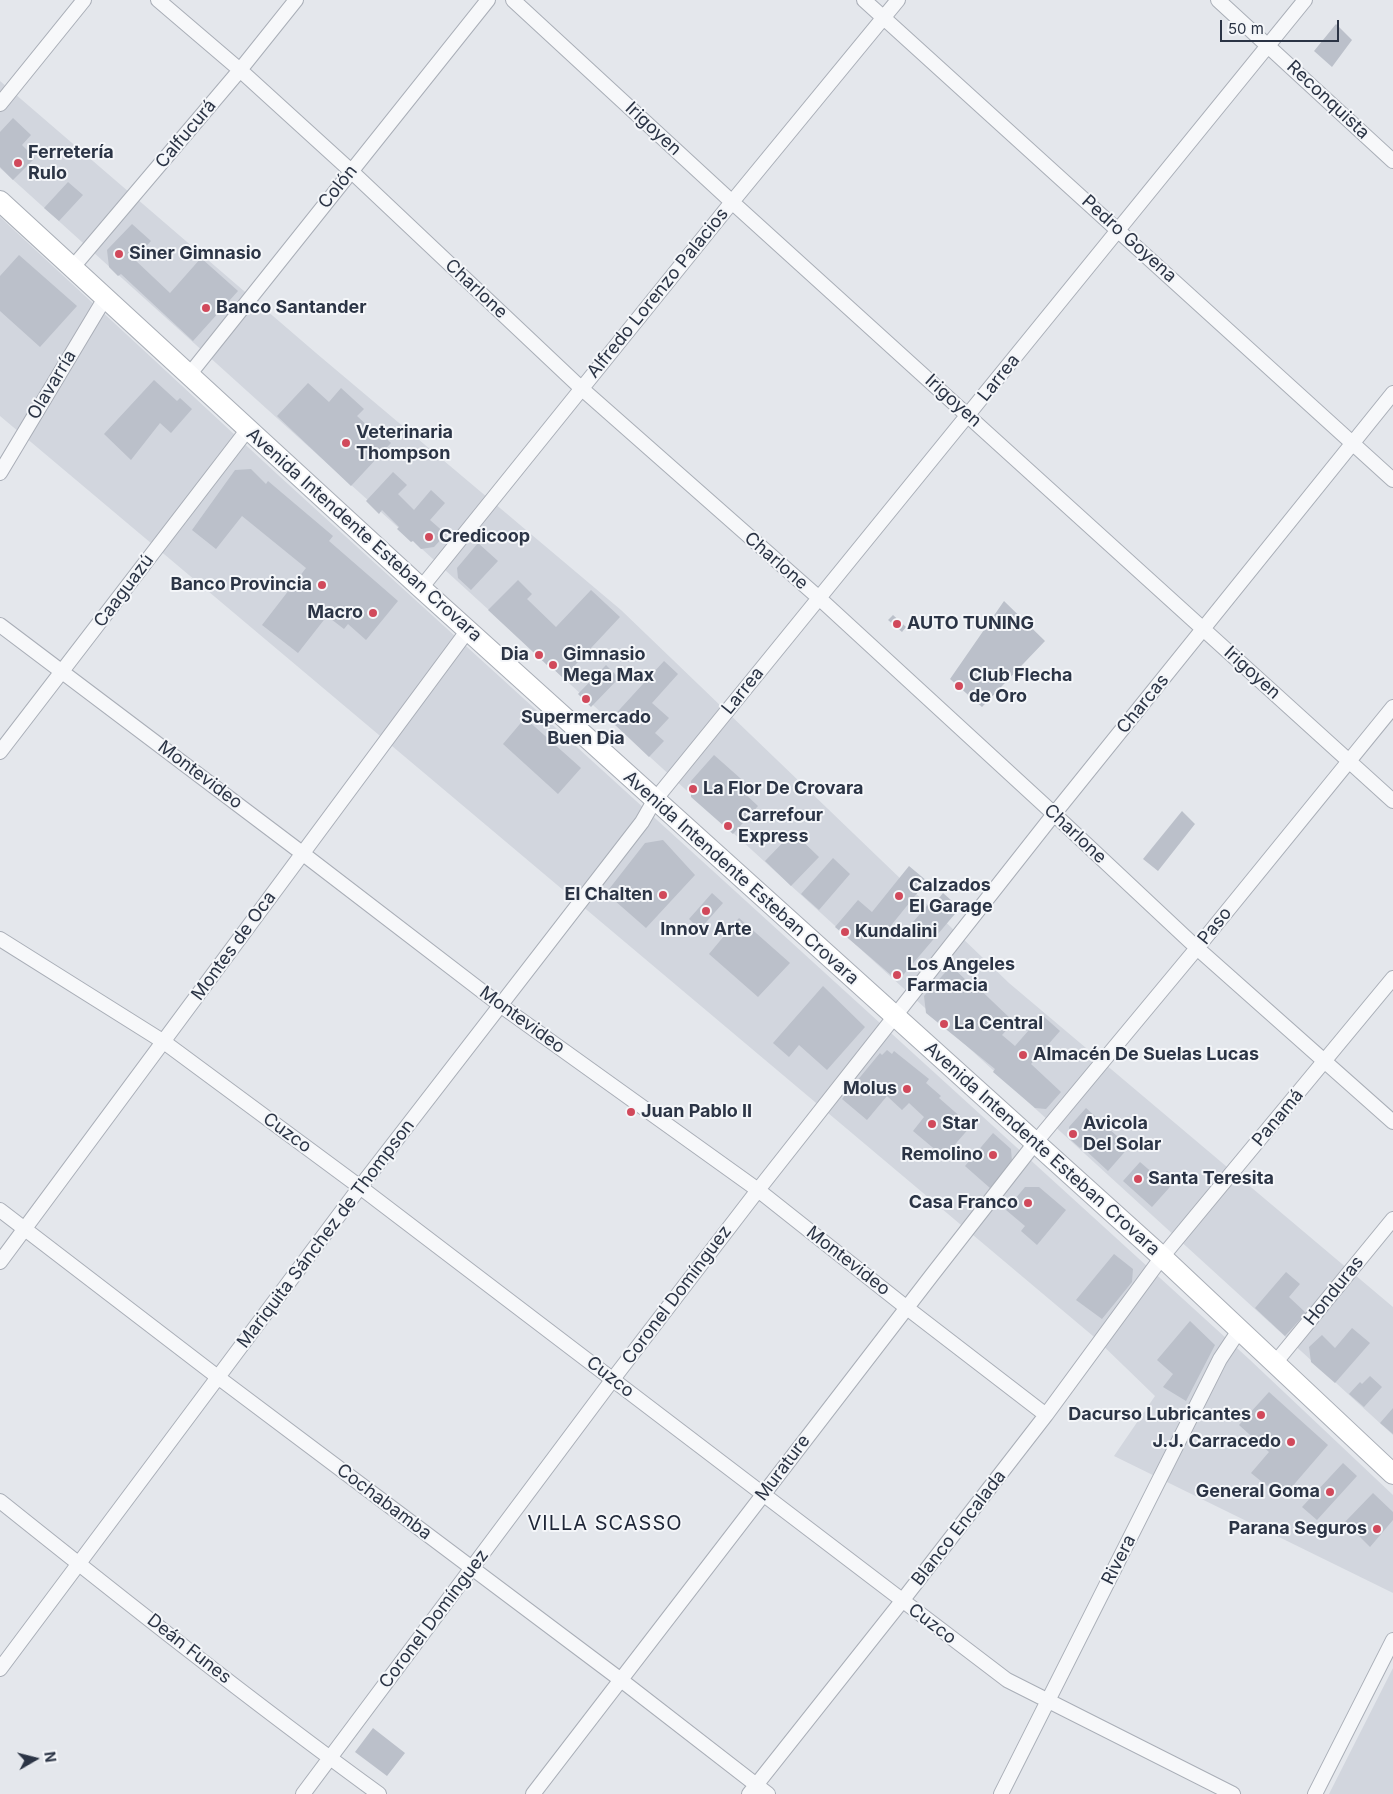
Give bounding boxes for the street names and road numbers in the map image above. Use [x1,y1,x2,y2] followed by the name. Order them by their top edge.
[1282,56,1374,144] street label: Reconquista
[151,95,221,173] street label: Calfucurá
[621,98,685,160] street label: Irigoyen
[314,161,362,213] street label: Colón
[1077,191,1181,287] street label: Pedro Goyena
[583,204,733,382] street label: Alfredo Lorenzo Palacios
[440,255,512,323] street label: Charlone
[23,347,81,423] street label: Olavarría
[973,350,1025,406] street label: Larrea
[920,370,986,432] street label: Irigoyen
[242,424,486,646] street label: Avenida Intendente Esteban Crovara
[740,528,812,594] street label: Charlone
[90,550,158,632] street label: Caaguazú
[1219,642,1285,704] street label: Irigoyen
[717,663,769,719] street label: Larrea
[1112,670,1174,738] street label: Charcas
[153,736,247,814] street label: Montevideo
[619,767,863,989] street label: Avenida Intendente Esteban Crovara
[1039,800,1111,868] street label: Charlone
[187,887,281,1005] street label: Montes de Oca
[1193,903,1237,949] street label: Paso
[475,982,569,1058] street label: Montevideo
[920,1038,1164,1260] street label: Avenida Intendente Esteban Crovara
[1248,1085,1308,1151] street label: Panamá
[259,1108,315,1158] street label: Cuzco
[233,1115,419,1353] street label: Mariquita Sánchez de Thompson
[618,1221,736,1369] street label: Coronel Domínguez
[802,1222,894,1300] street label: Montevideo
[1300,1252,1368,1330] street label: Honduras
[582,1352,638,1402] street label: Cuzco
[751,1431,815,1505] street label: Murature
[332,1459,436,1545] street label: Cochabamba
[907,1466,1011,1590] street label: Blanco Encalada
[1097,1531,1141,1589] street label: Rivera
[375,1545,493,1693] street label: Coronel Domínguez
[904,1599,960,1649] street label: Cuzco
[143,1609,235,1689] street label: Deán Funes

